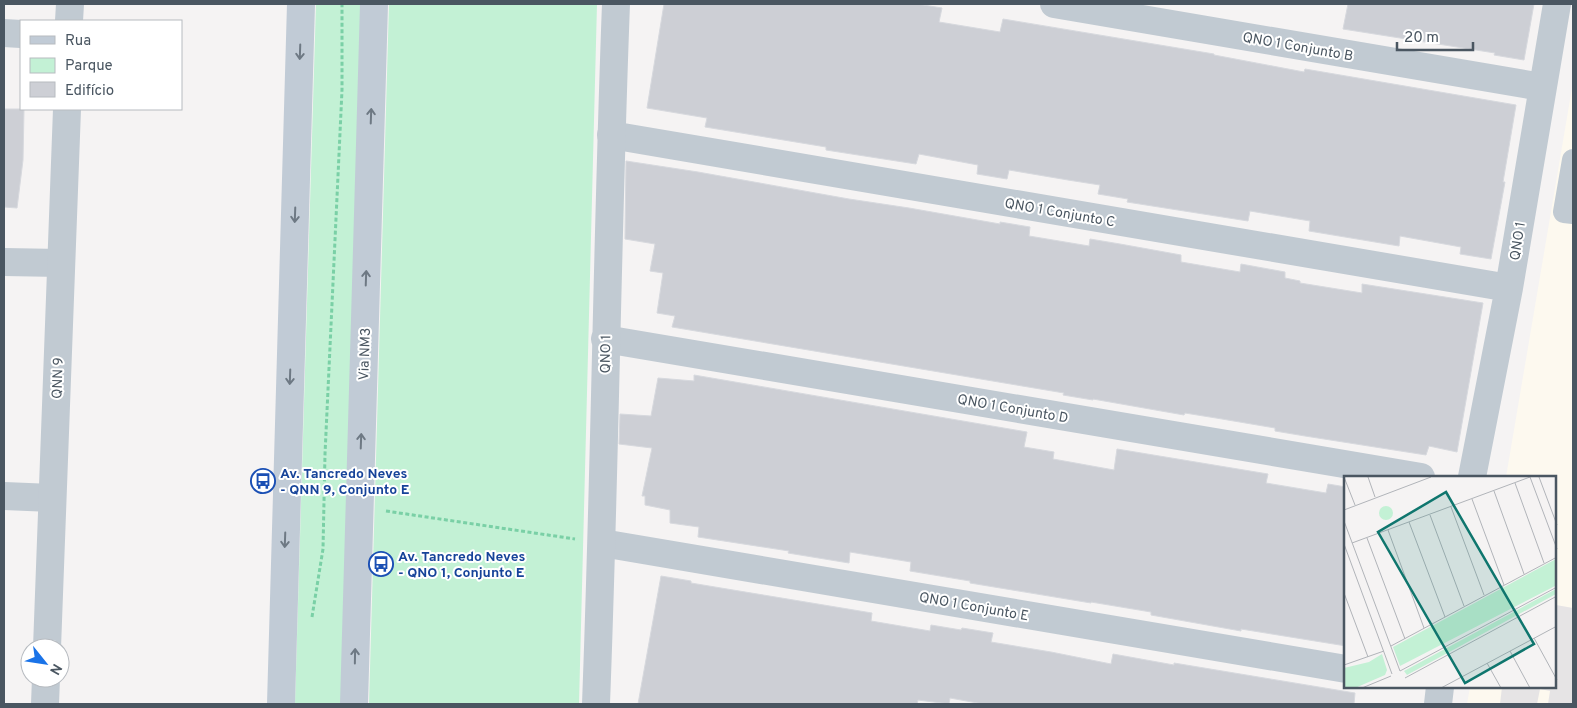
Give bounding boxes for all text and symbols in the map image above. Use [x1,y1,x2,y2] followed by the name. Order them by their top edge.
[20,20,182,110] legend
[1397,20,1473,52] scale bar
[1241,29,1354,66] street label: QNO 1 Conjunto B
[1404,29,1439,48] text: 20 m
[65,32,91,51] text: Rua
[295,44,304,60] one-way arrow
[65,57,113,76] text: Parque
[65,82,114,101] text: Edifício
[366,108,376,124] one-way arrow
[1003,195,1116,232] street label: QNO 1 Conjunto C
[290,206,300,223] one-way arrow
[1507,221,1530,262] street label: QNO 1
[361,270,371,286] one-way arrow
[356,327,375,381] street label: Via NM3
[598,335,615,374] street label: QNO 1
[49,357,68,399] street label: QNN 9
[285,369,295,385] one-way arrow
[956,391,1069,428] street label: QNO 1 Conjunto D
[357,433,366,449] one-way arrow
[280,466,410,499] place label: Av. Tancredo Neves - QNN 9, Conjunto E
[250,468,276,494] bus stop icon: Av. Tancredo Neves - QNN 9, Conjunto E
[1344,476,1557,688] inset map
[281,532,290,548] one-way arrow
[398,549,525,582] place label: Av. Tancredo Neves - QNO 1, Conjunto E
[368,551,394,577] bus stop icon: Av. Tancredo Neves - QNO 1, Conjunto E
[918,589,1030,625] street label: QNO 1 Conjunto E
[20,638,70,688] north arrow
[350,648,360,664] one-way arrow
[45,660,65,677] text: N

